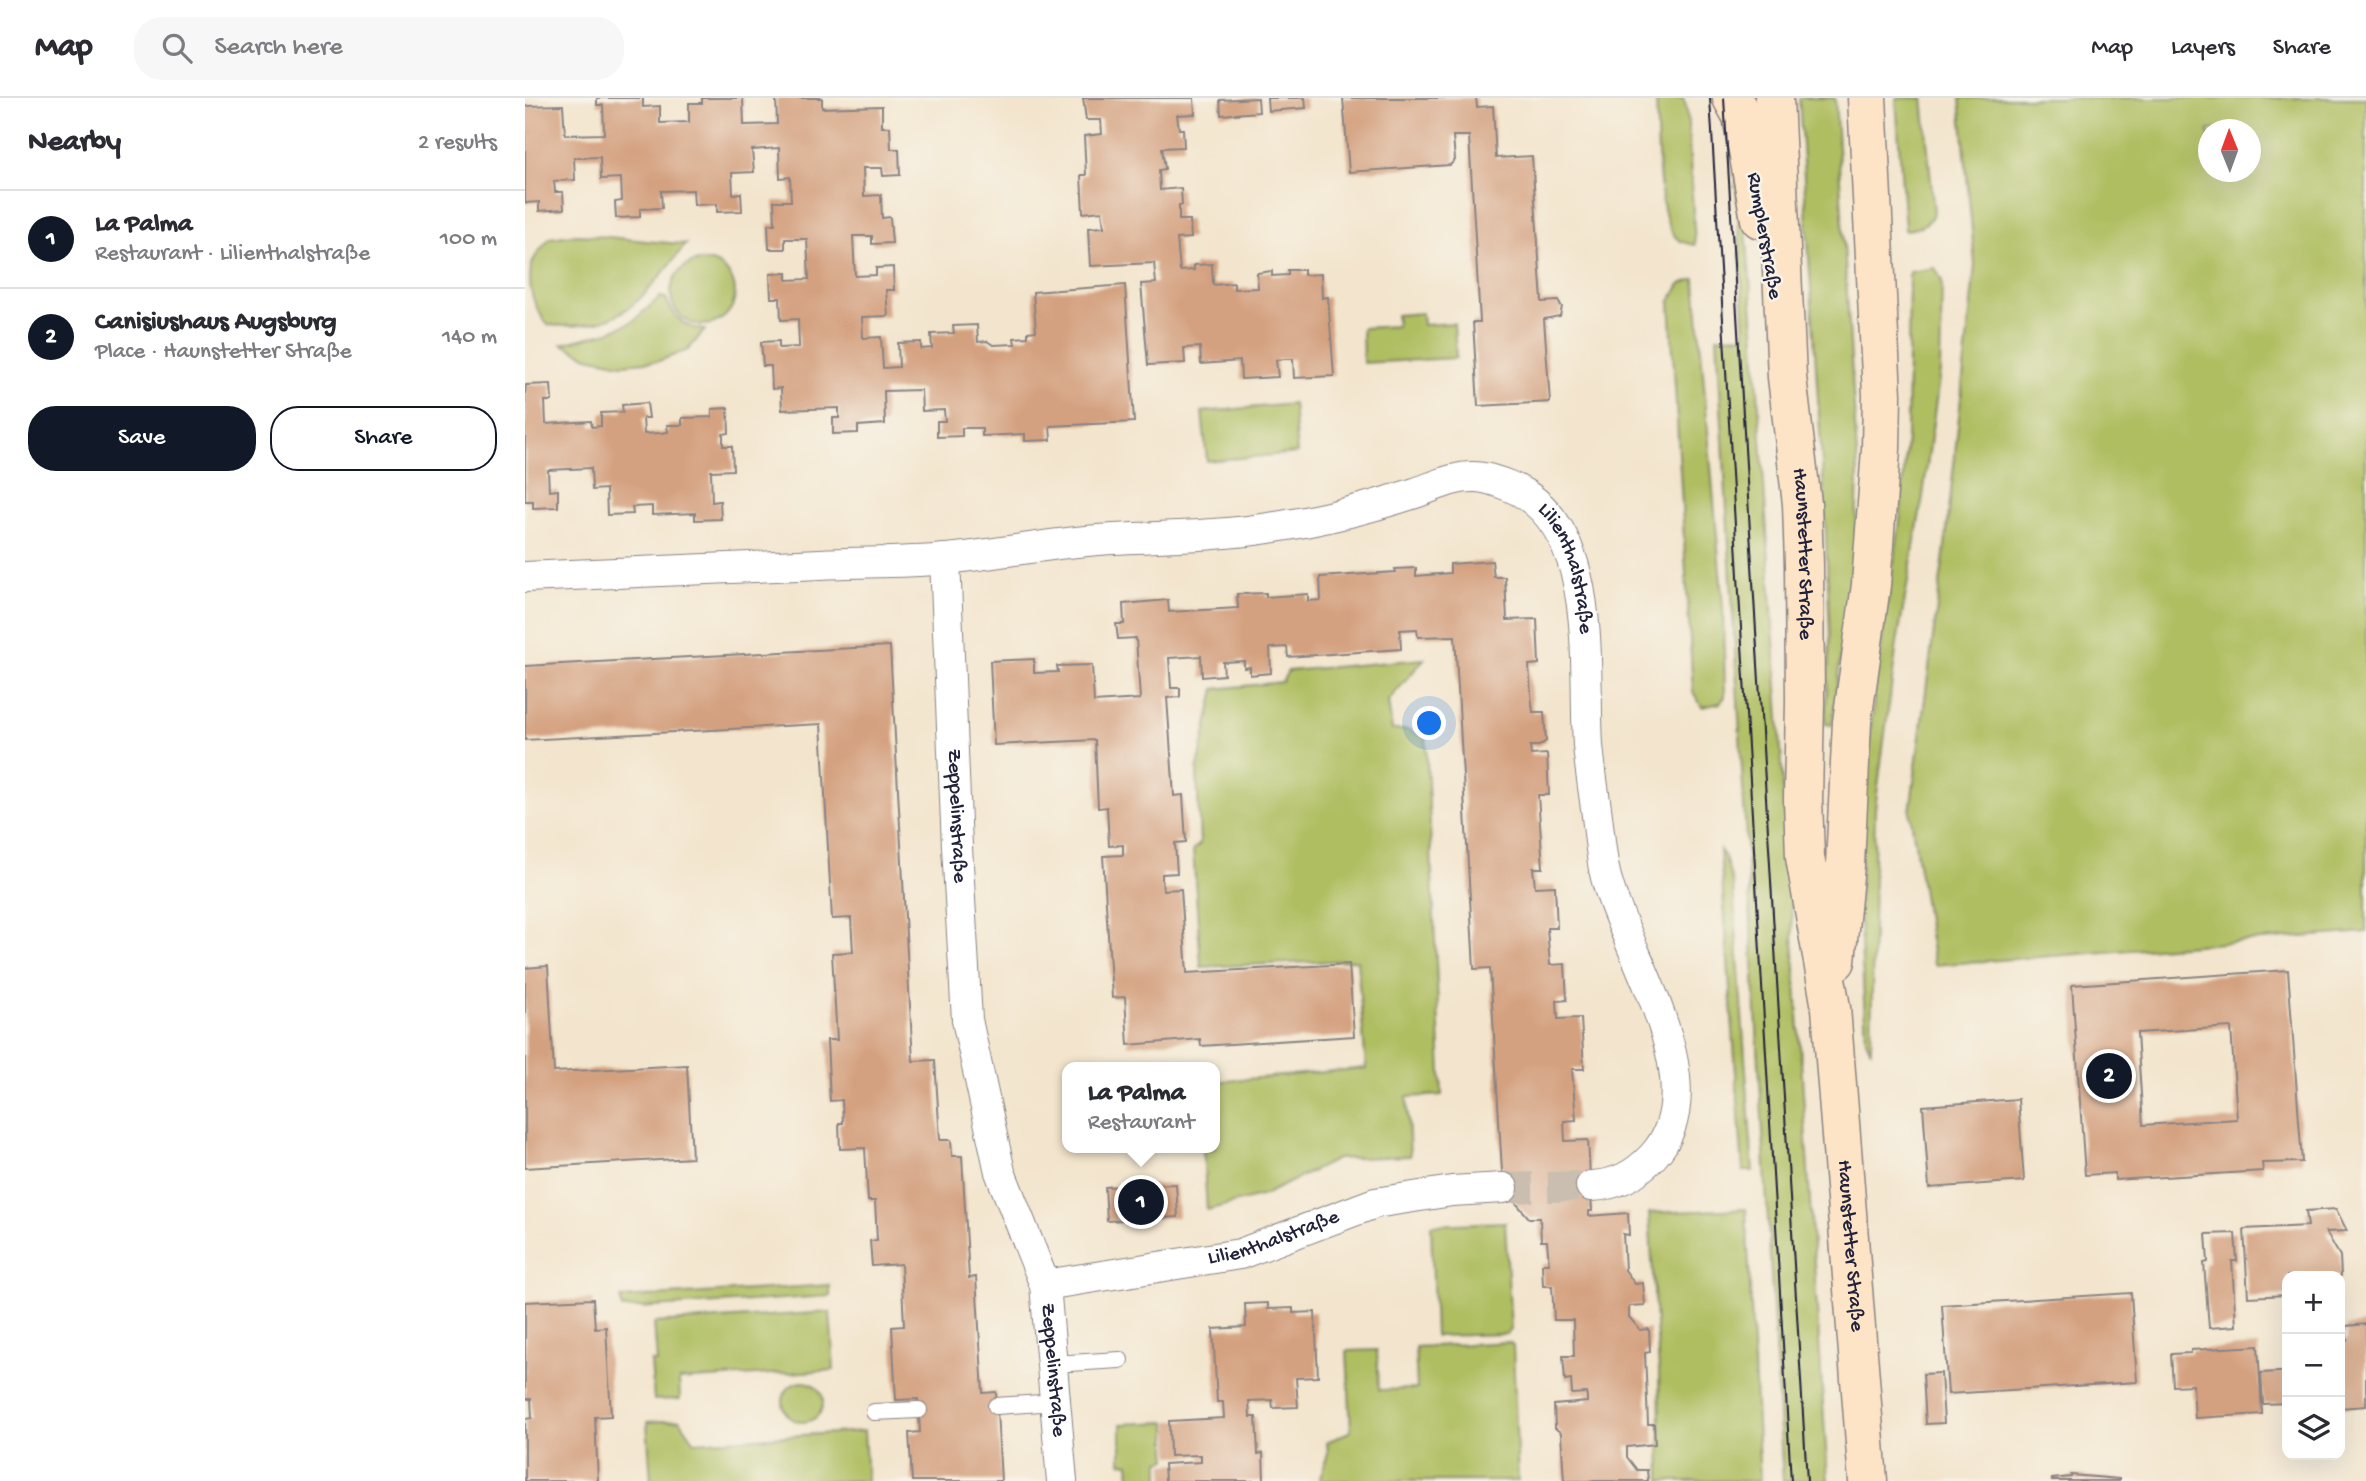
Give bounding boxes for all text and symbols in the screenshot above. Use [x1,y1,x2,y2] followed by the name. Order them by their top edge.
[134,17,624,80] search box
[35,29,92,67] text: Map
[158,29,196,67] icon: search
[214,33,343,64] text: Search here
[2091,34,2133,63] text: Map
[2171,34,2235,63] text: Layers
[2273,34,2331,63] text: Share
[2198,119,2261,182] north arrow
[28,126,121,161] text: Nearby
[418,130,497,157] text: 2 results
[1740,171,1787,302] street label: Rumplerstraße
[95,210,193,241] text: La Palma
[46,226,56,253] text: 1
[440,226,497,253] text: 100 m
[95,241,370,268] text: Restaurant · Lilienthalstraße
[95,308,337,339] text: Canisiushaus Augsburg
[45,324,57,351] text: 2
[442,324,497,351] text: 140 m
[95,339,352,366] text: Place · Haunstetter Straße
[28,406,256,471] button: Save
[270,406,497,471] button: Share
[1785,467,1817,641] street label: Haunstetter Straße
[1532,498,1597,636] street label: Lilienthalstraße
[1412,706,1446,740] your location
[940,748,972,885] street label: Zeppelinstraße
[2086,1050,2132,1102] pin: 2
[1062,1062,1220,1153] popup
[1088,1079,1185,1110] text: La Palma
[1088,1110,1194,1137] text: Restaurant
[1830,1159,1869,1334] street label: Haunstetter Straße
[1118,1176,1164,1228] pin: 1
[1206,1205,1344,1271] street label: Lilienthalstraße
[2282,1271,2345,1460] map controls
[2282,1271,2345,1334] button: +
[1034,1302,1071,1439] street label: Zeppelinstraße
[2282,1334,2345,1397] button: −
[2282,1397,2345,1460] button: layers

